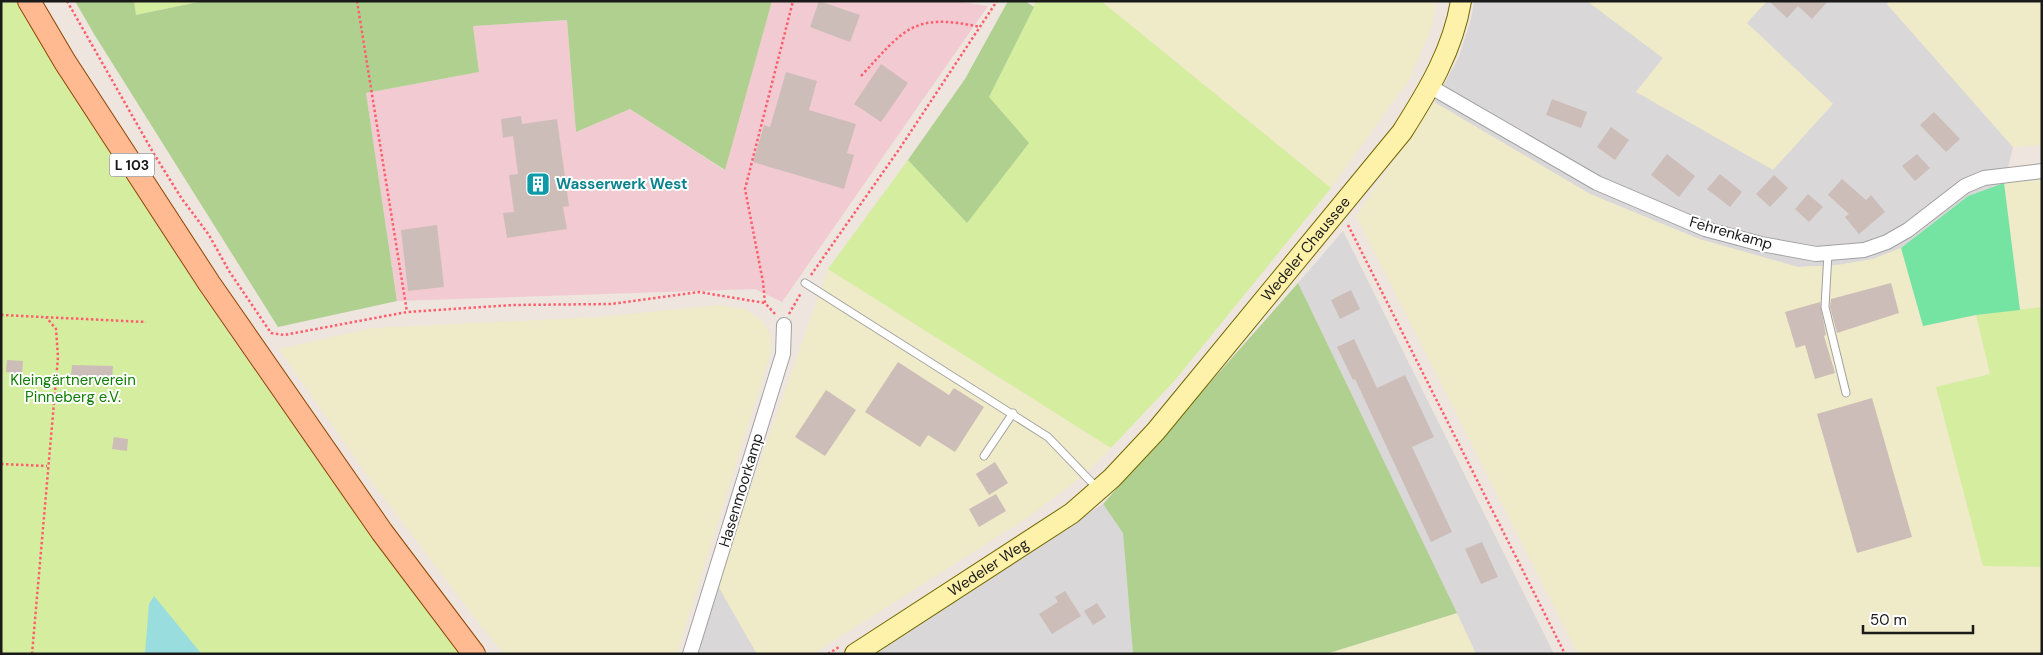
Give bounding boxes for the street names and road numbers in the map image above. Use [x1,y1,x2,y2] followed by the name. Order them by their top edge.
[110,154,154,176] road number: L 103
[1257,192,1355,306] street label: Wedeler Chaussee
[1687,212,1775,254] street label: Fehrenkamp
[714,431,768,549] street label: Hasenmoorkamp
[944,534,1032,601] street label: Wedeler Weg

